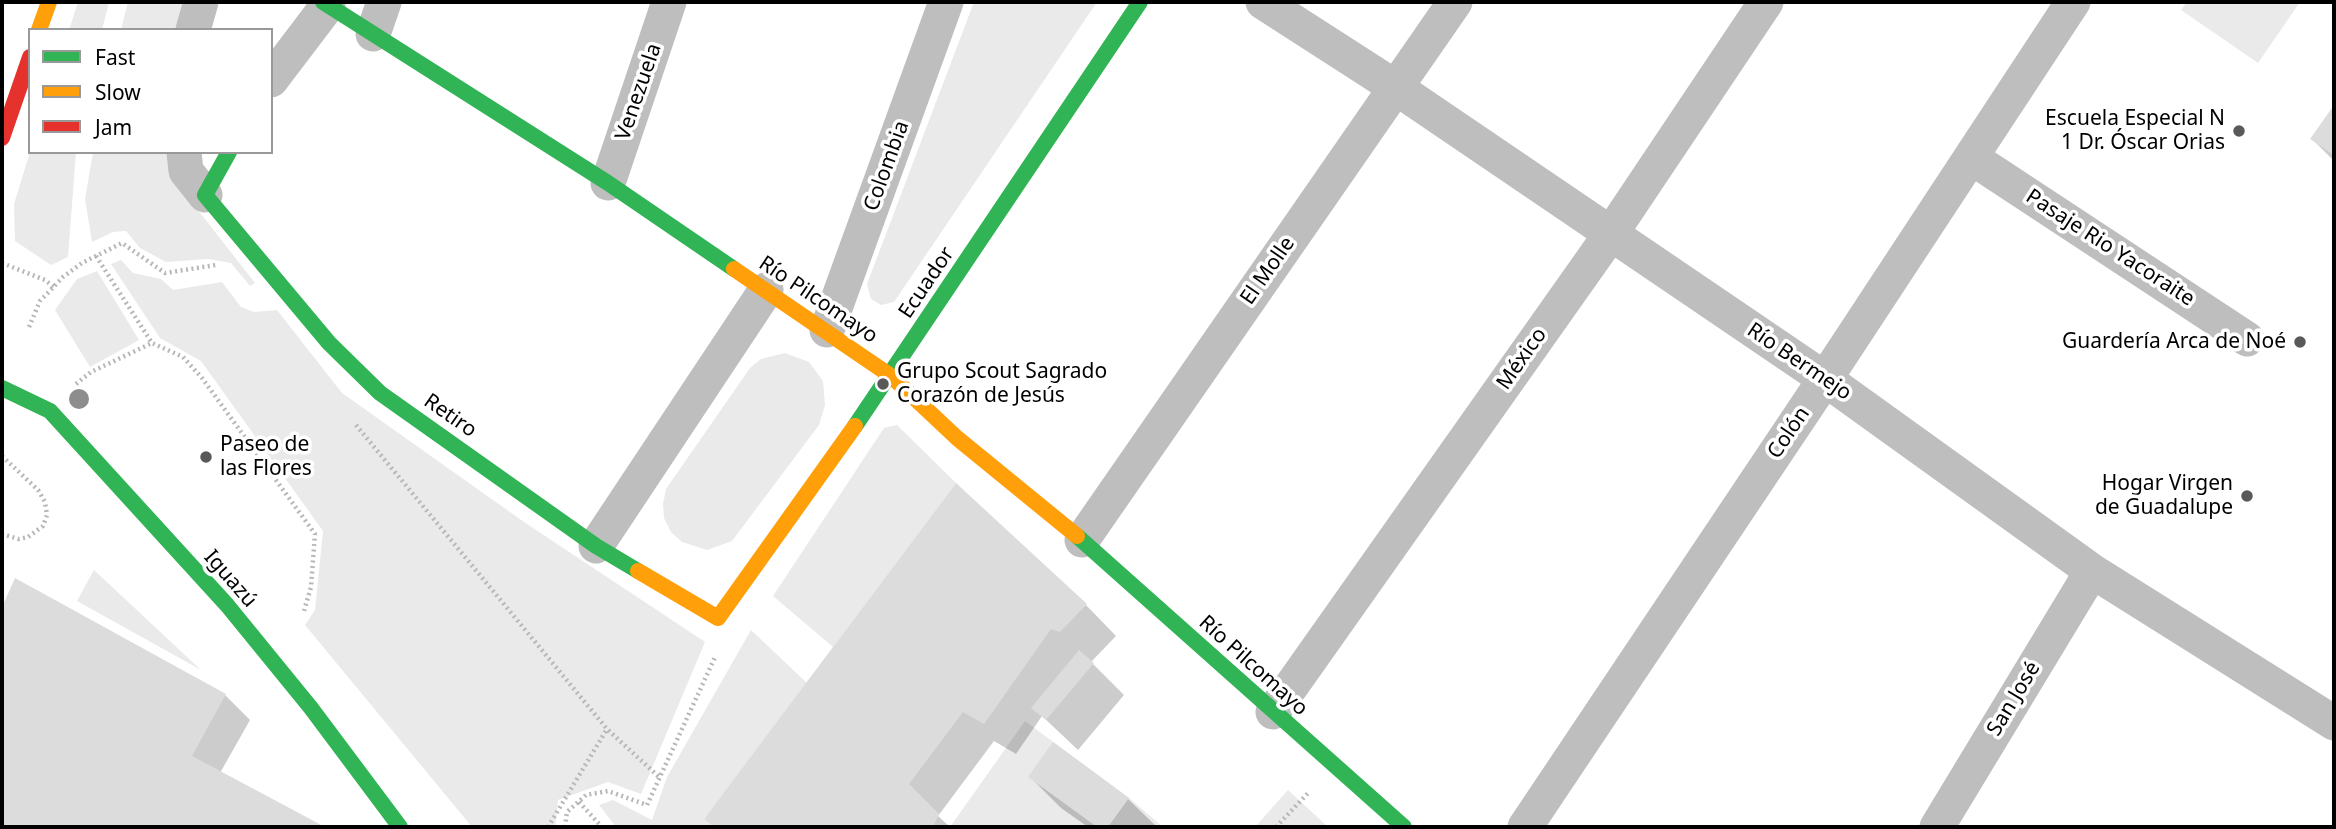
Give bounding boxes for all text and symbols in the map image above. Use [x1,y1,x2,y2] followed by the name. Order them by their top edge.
[28,28,273,154] legend
[611,40,667,144] street label: Venezuela
[95,43,135,71] text: Fast
[95,78,141,106] text: Slow
[2045,106,2225,156] place label: Escuela Especial N 1 Dr. Óscar Orias
[95,113,132,141] text: Jam
[859,118,915,214] street label: Colombia
[2231,123,2247,139] marker: Escuela Especial N 1 Dr. Óscar Orias
[2021,184,2199,312] street label: Pasaje Rio Yacoraite
[1236,232,1300,310] street label: El Molle
[894,242,960,324] street label: Ecuador
[754,251,882,349] street label: Río Pilcomayo
[1742,318,1856,406] street label: Río Bermejo
[1492,323,1552,395] street label: México
[2062,329,2286,355] place label: Guardería Arca de Noé
[2292,334,2308,350] marker: Guardería Arca de Noé
[897,359,1107,409] place label: Grupo Scout Sagrado Corazón de Jesús
[875,376,891,392] marker: Grupo Scout Sagrado Corazón de Jesús
[419,389,481,443] street label: Retiro
[1763,402,1815,464] street label: Colón
[220,432,312,482] place label: Paseo de las Flores
[198,449,214,465] marker: Paseo de las Flores
[2095,471,2233,521] place label: Hogar Virgen de Guadalupe
[2239,488,2255,504] marker: Hogar Virgen de Guadalupe
[198,545,262,613] street label: Iguazú
[1193,611,1313,721] street label: Río Pilcomayo
[1982,657,2046,741] street label: San José

